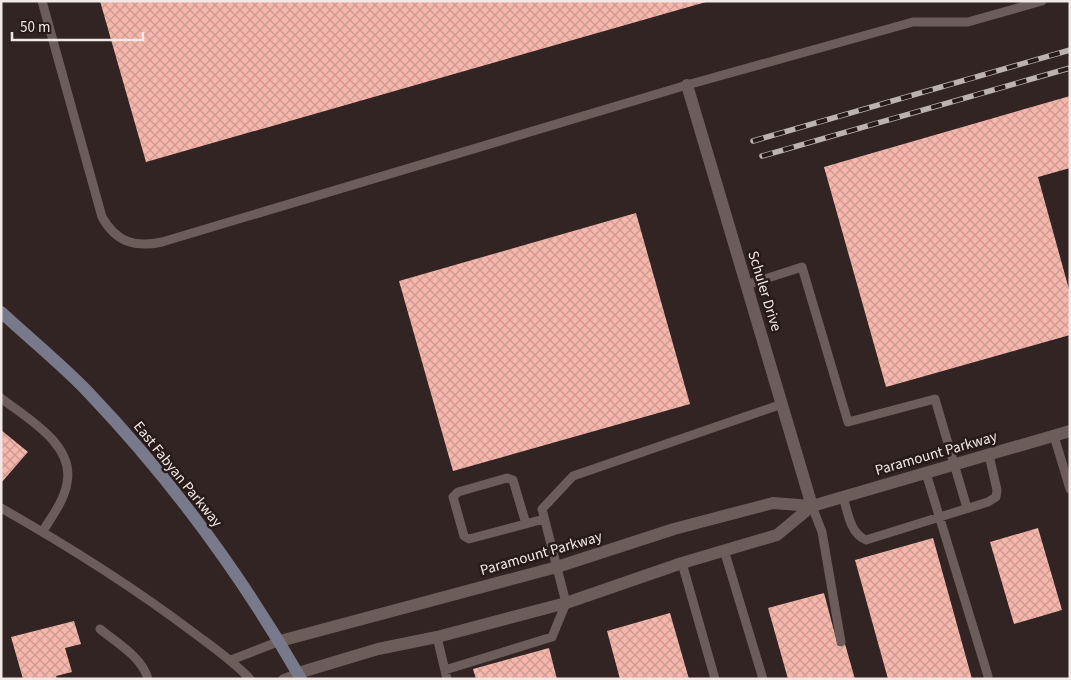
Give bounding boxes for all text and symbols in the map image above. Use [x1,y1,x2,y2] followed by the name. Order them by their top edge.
[12,10,144,42] scale bar
[20,17,50,38] text: 50 m
[742,248,787,334] street label: Schuler Drive
[128,417,227,532] street label: East Fabyan Parkway
[873,426,1000,481] street label: Paramount Parkway
[478,526,605,581] street label: Paramount Parkway

